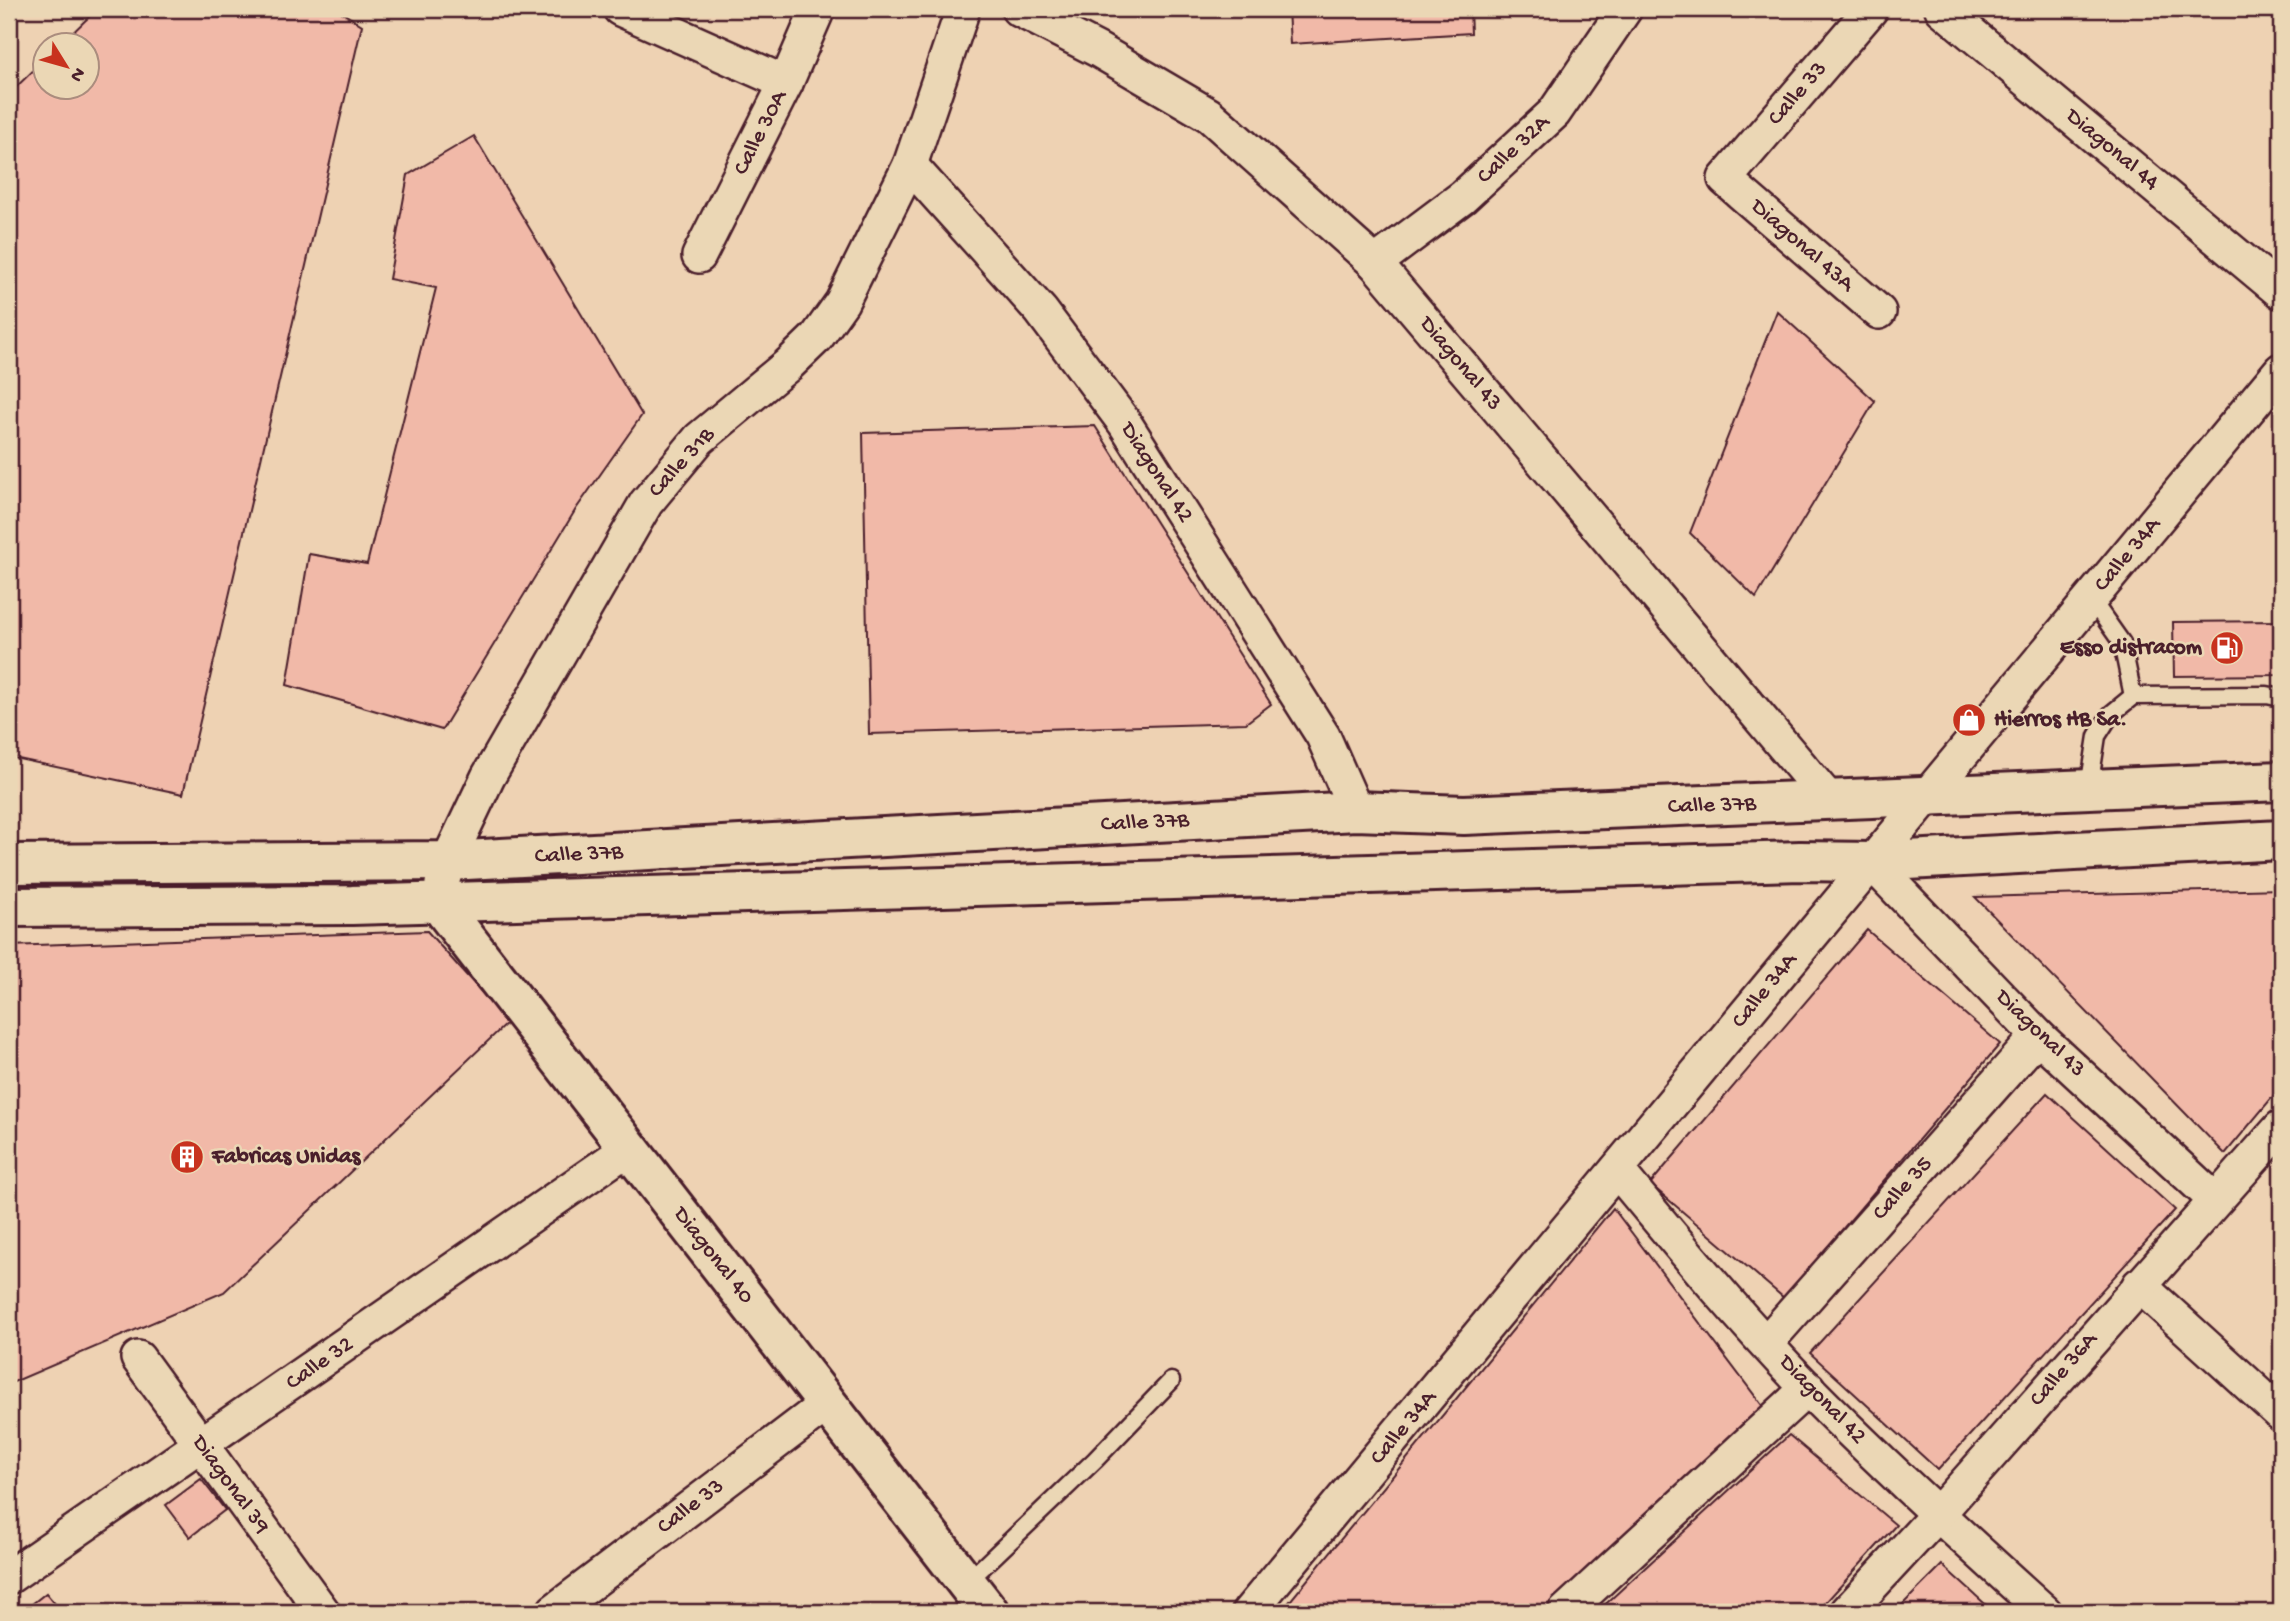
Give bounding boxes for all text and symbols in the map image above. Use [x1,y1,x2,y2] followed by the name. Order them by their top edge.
[32,32,102,102] north arrow
[1763,56,1833,132] street label: Calle 33
[64,62,90,86] text: N
[728,85,794,180] street label: Calle 30A
[2058,102,2164,197] street label: Diagonal 44
[1472,109,1557,190] street label: Calle 32A
[1743,192,1860,299] street label: Diagonal 43A
[1411,310,1507,417] street label: Diagonal 43
[1113,416,1198,528] street label: Diagonal 42
[643,421,722,504] street label: Calle 31B
[2089,511,2168,598] street label: Calle 34A
[2208,629,2246,667] fuel station icon: Esso distracom
[2060,635,2203,662] place label: Esso distracom
[1950,701,1988,739] shop icon: Hierros HB Sa.
[1994,707,2127,734] place label: Hierros HB Sa.
[1667,791,1758,821] street label: Calle 37B
[1100,807,1191,839] street label: Calle 37B
[534,839,625,871] street label: Calle 37B
[1726,947,1804,1034] street label: Calle 34A
[1988,983,2091,1084] street label: Diagonal 43
[168,1138,206,1176] building icon: Fabricas Unidas
[211,1144,362,1171] place label: Fabricas Unidas
[1867,1151,1939,1227] street label: Calle 35
[665,1200,759,1310] street label: Diagonal 40
[2024,1326,2105,1413] street label: Calle 36A
[281,1331,359,1397] street label: Calle 32
[1771,1348,1871,1450] street label: Diagonal 42
[1365,1384,1444,1471] street label: Calle 34A
[184,1429,275,1540] street label: Diagonal 39
[652,1473,730,1541] street label: Calle 33

